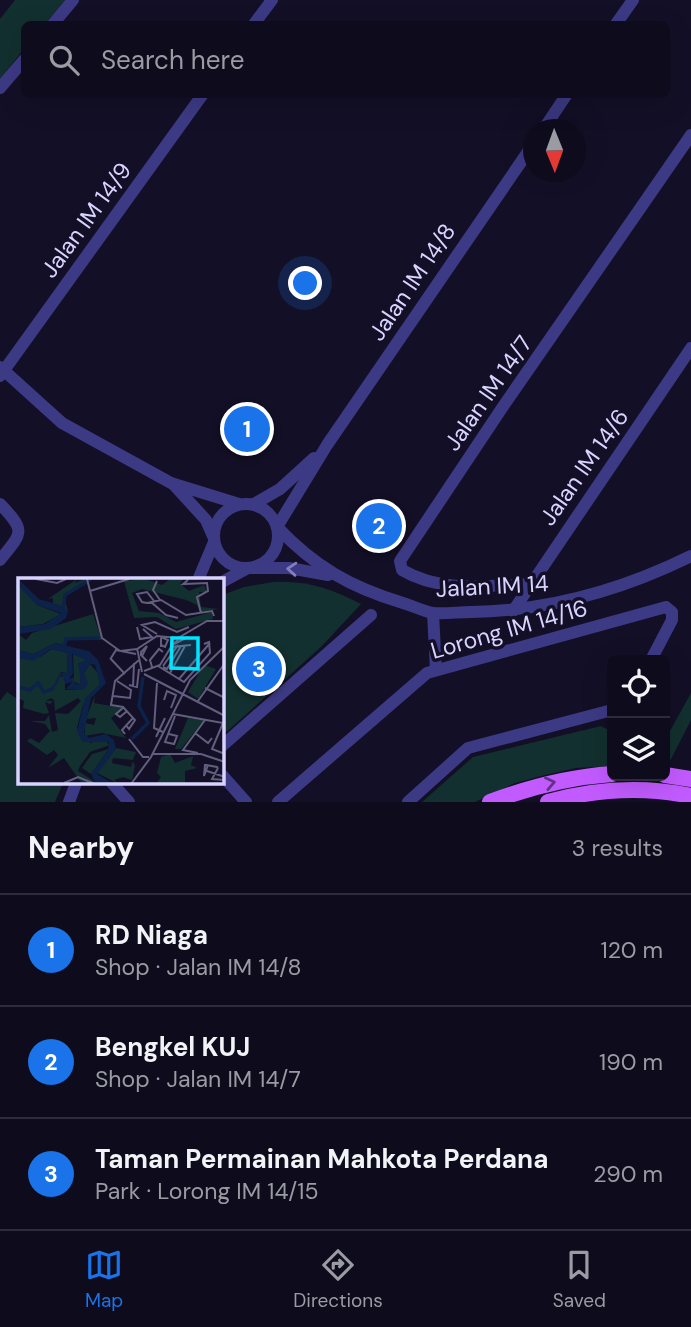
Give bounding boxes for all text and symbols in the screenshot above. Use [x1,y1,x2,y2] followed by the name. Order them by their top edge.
[21,21,670,98] search box
[45,41,83,79] icon: search
[101,43,244,77] text: Search here
[523,119,586,182] north arrow
[34,156,138,284] street label: Jalan IM 14/9
[362,218,462,346] street label: Jalan IM 14/8
[288,266,322,300] your location
[437,329,539,457] street label: Jalan IM 14/7
[224,403,270,455] pin: 1
[533,403,635,531] street label: Jalan IM 14/6
[356,500,402,552] pin: 2
[286,562,297,577] one-way arrow
[435,568,549,604] street label: Jalan IM 14
[18,578,224,785] inset map
[427,592,591,666] street label: Lorong IM 14/16
[236,643,282,695] pin: 3
[607,655,670,781] map controls
[607,655,670,718] button: locate
[607,718,670,781] button: layers
[544,777,556,792] one-way arrow
[28,828,134,867] text: Nearby
[572,833,663,863] text: 3 results
[95,918,208,952] text: RD Niaga
[47,935,55,965] text: 1
[600,935,663,965] text: 120 m
[95,952,302,982] text: Shop · Jalan IM 14/8
[95,1030,250,1064] text: Bengkel KUJ
[44,1047,58,1077] text: 2
[599,1047,663,1077] text: 190 m
[95,1064,301,1094] text: Shop · Jalan IM 14/7
[95,1142,548,1176] text: Taman Permainan Mahkota Perdana
[44,1159,58,1189] text: 3
[593,1159,663,1189] text: 290 m
[95,1176,319,1206] text: Park · Lorong IM 14/15
[85,1246,123,1313] tab: Map
[293,1246,383,1313] tab: Directions
[553,1246,606,1313] tab: Saved

